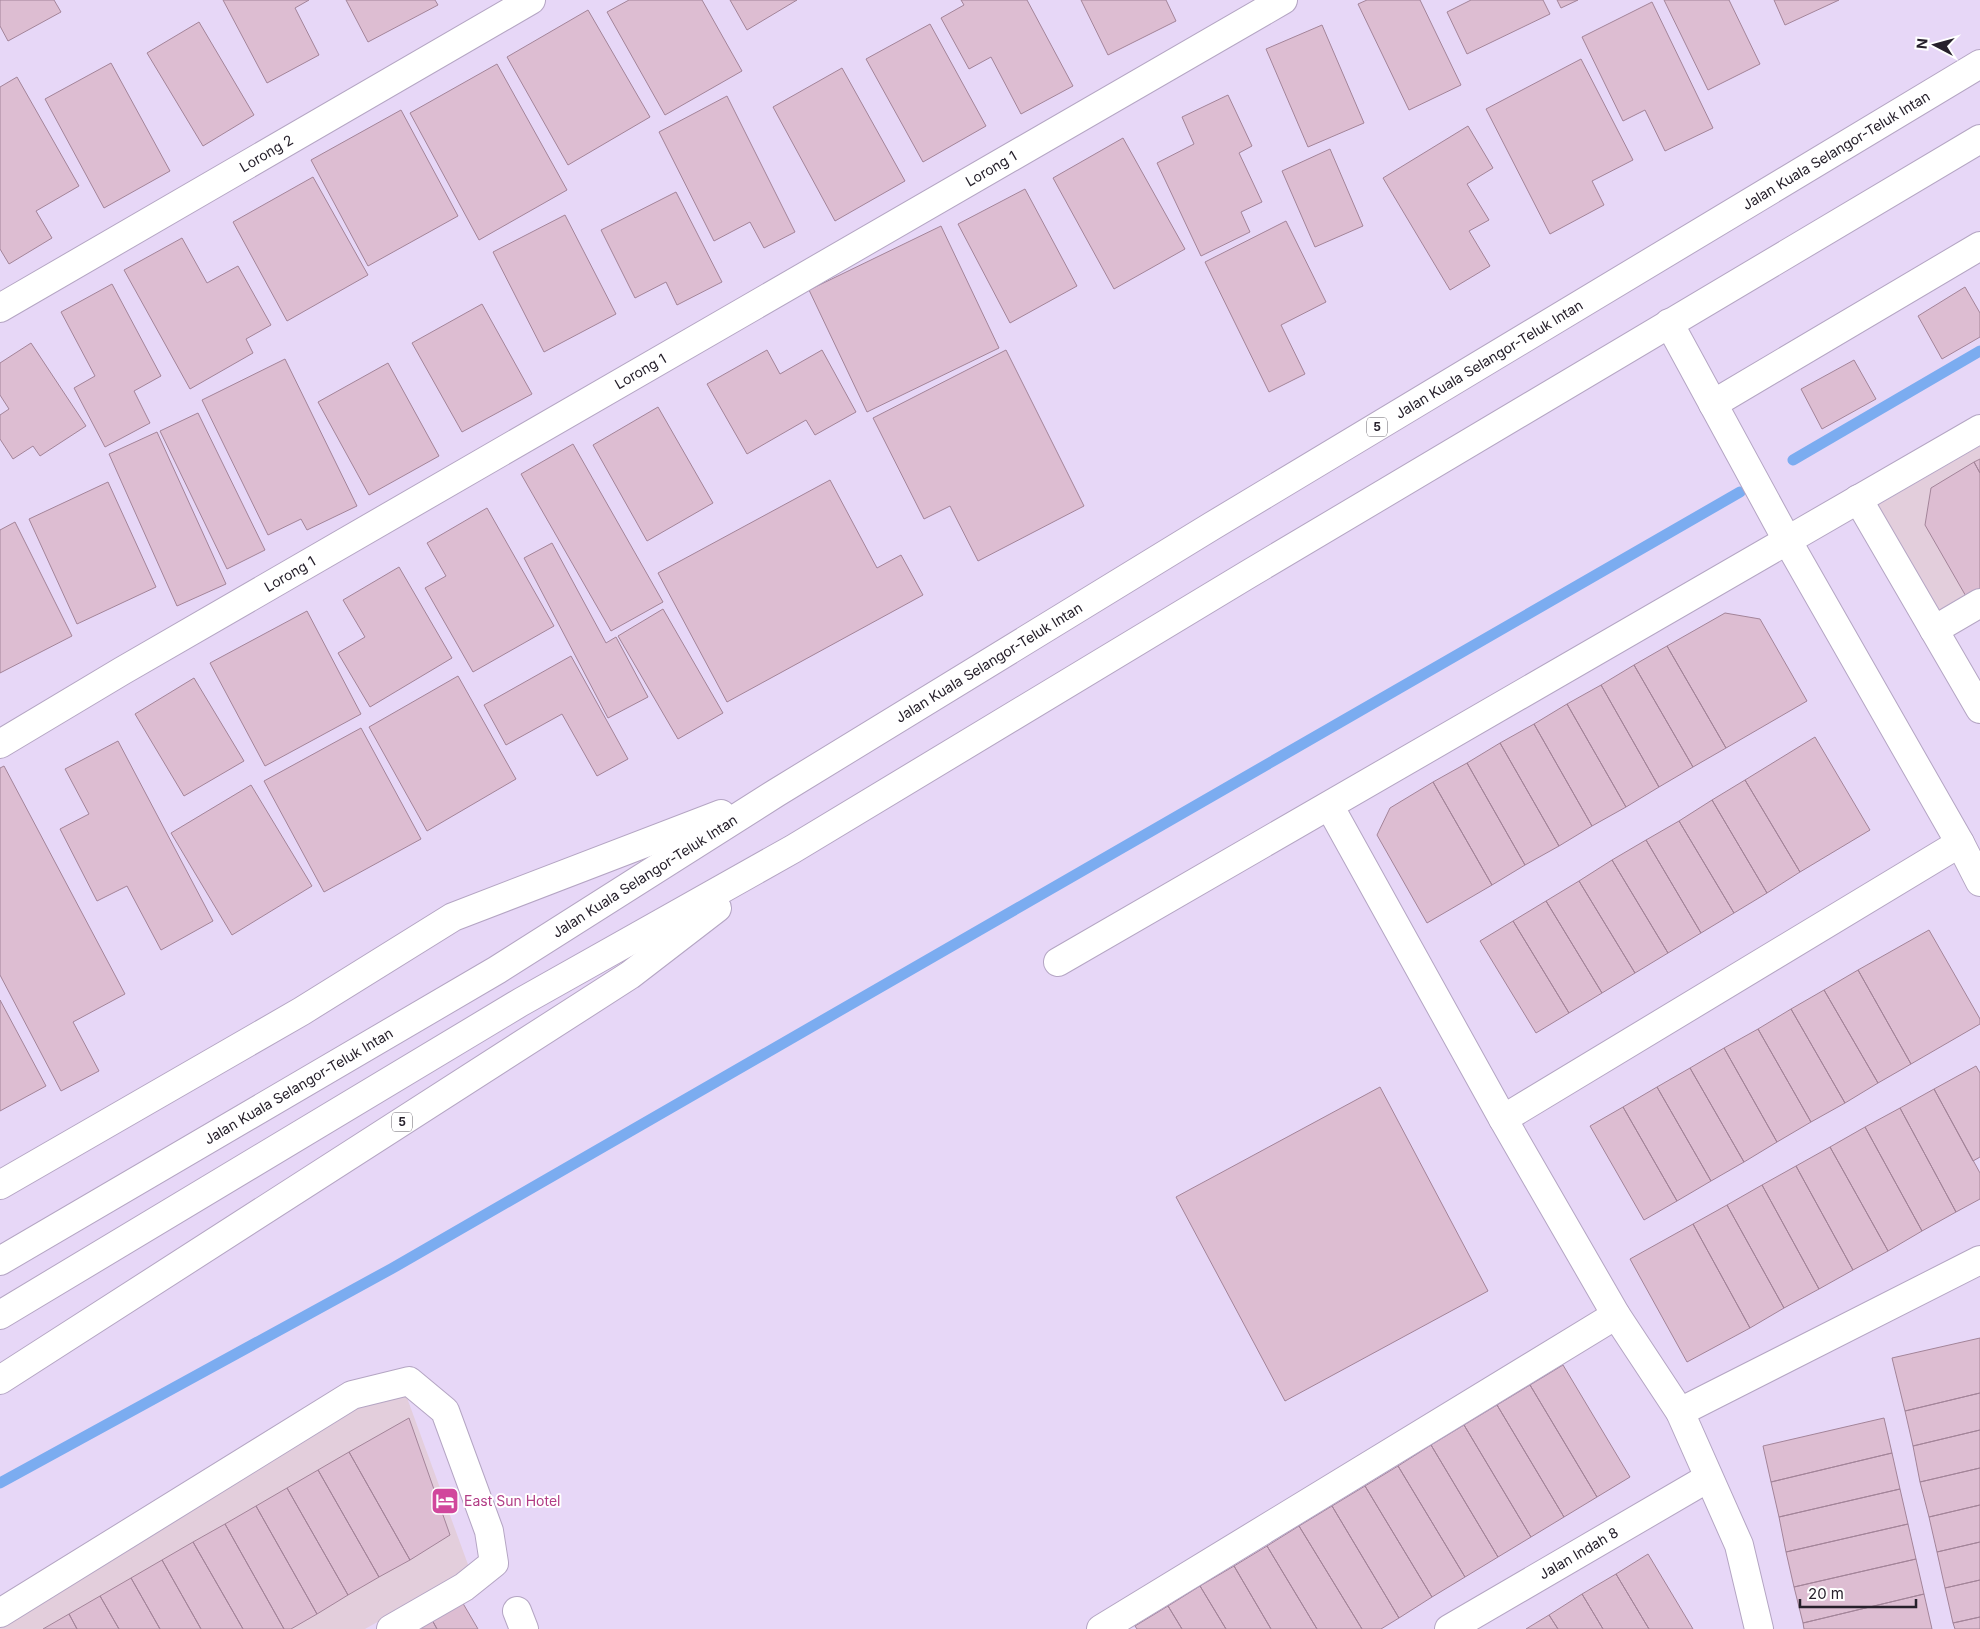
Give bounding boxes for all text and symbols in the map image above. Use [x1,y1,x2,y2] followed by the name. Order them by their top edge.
[1910,20,1960,70] north arrow
[1913,37,1931,50] text: N
[1739,87,1933,213] street label: Jalan Kuala Selangor-Teluk Intan
[236,131,296,175] street label: Lorong 2
[962,147,1019,190] street label: Lorong 1
[1392,296,1586,422] street label: Jalan Kuala Selangor-Teluk Intan
[612,349,669,392] street label: Lorong 1
[1367,418,1387,437] road number: 5
[261,552,318,595] street label: Lorong 1
[892,599,1085,726] street label: Jalan Kuala Selangor-Teluk Intan
[549,811,740,941] street label: Jalan Kuala Selangor-Teluk Intan
[201,1024,396,1148] street label: Jalan Kuala Selangor-Teluk Intan
[392,1112,412,1132] road number: 5
[430,1486,460,1516] hotel icon: East Sun Hotel
[464,1492,560,1509] place label: East Sun Hotel
[1536,1523,1621,1583] street label: Jalan Indah 8
[1800,1576,1916,1608] scale bar
[1808,1584,1844,1603] text: 20 m

